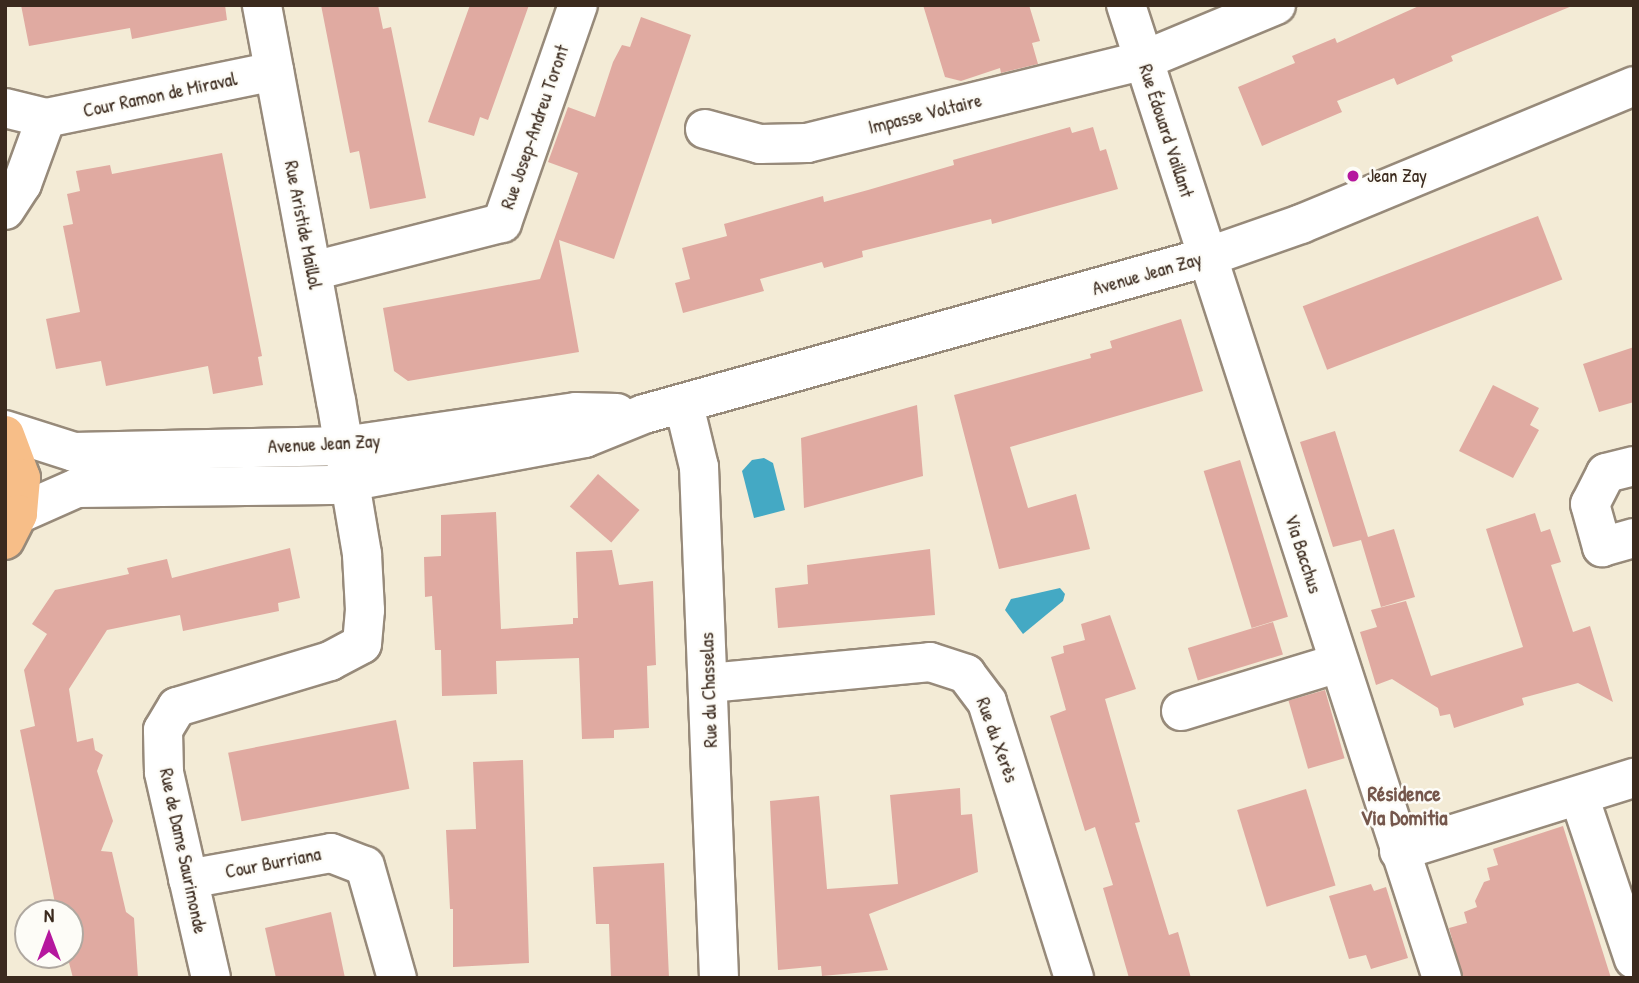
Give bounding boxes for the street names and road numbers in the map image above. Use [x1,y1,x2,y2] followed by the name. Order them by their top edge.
[496,42,574,212] street label: Rue Josep-Andreu Toront
[1134,61,1198,201] street label: Rue Édouard Vaillant
[81,68,239,122] street label: Cour Ramon de Miraval
[866,89,984,139] street label: Impasse Voltaire
[279,159,327,291] street label: Rue Aristide Maillol
[1090,248,1204,300] street label: Avenue Jean Zay
[267,430,381,458] street label: Avenue Jean Zay
[1280,512,1326,596] street label: Via Bacchus
[696,632,722,748] street label: Rue du Chasselas
[971,694,1023,786] street label: Rue du Xerès
[154,766,212,936] street label: Rue de Dame Saurimonde
[223,843,323,883] street label: Cour Burriana

